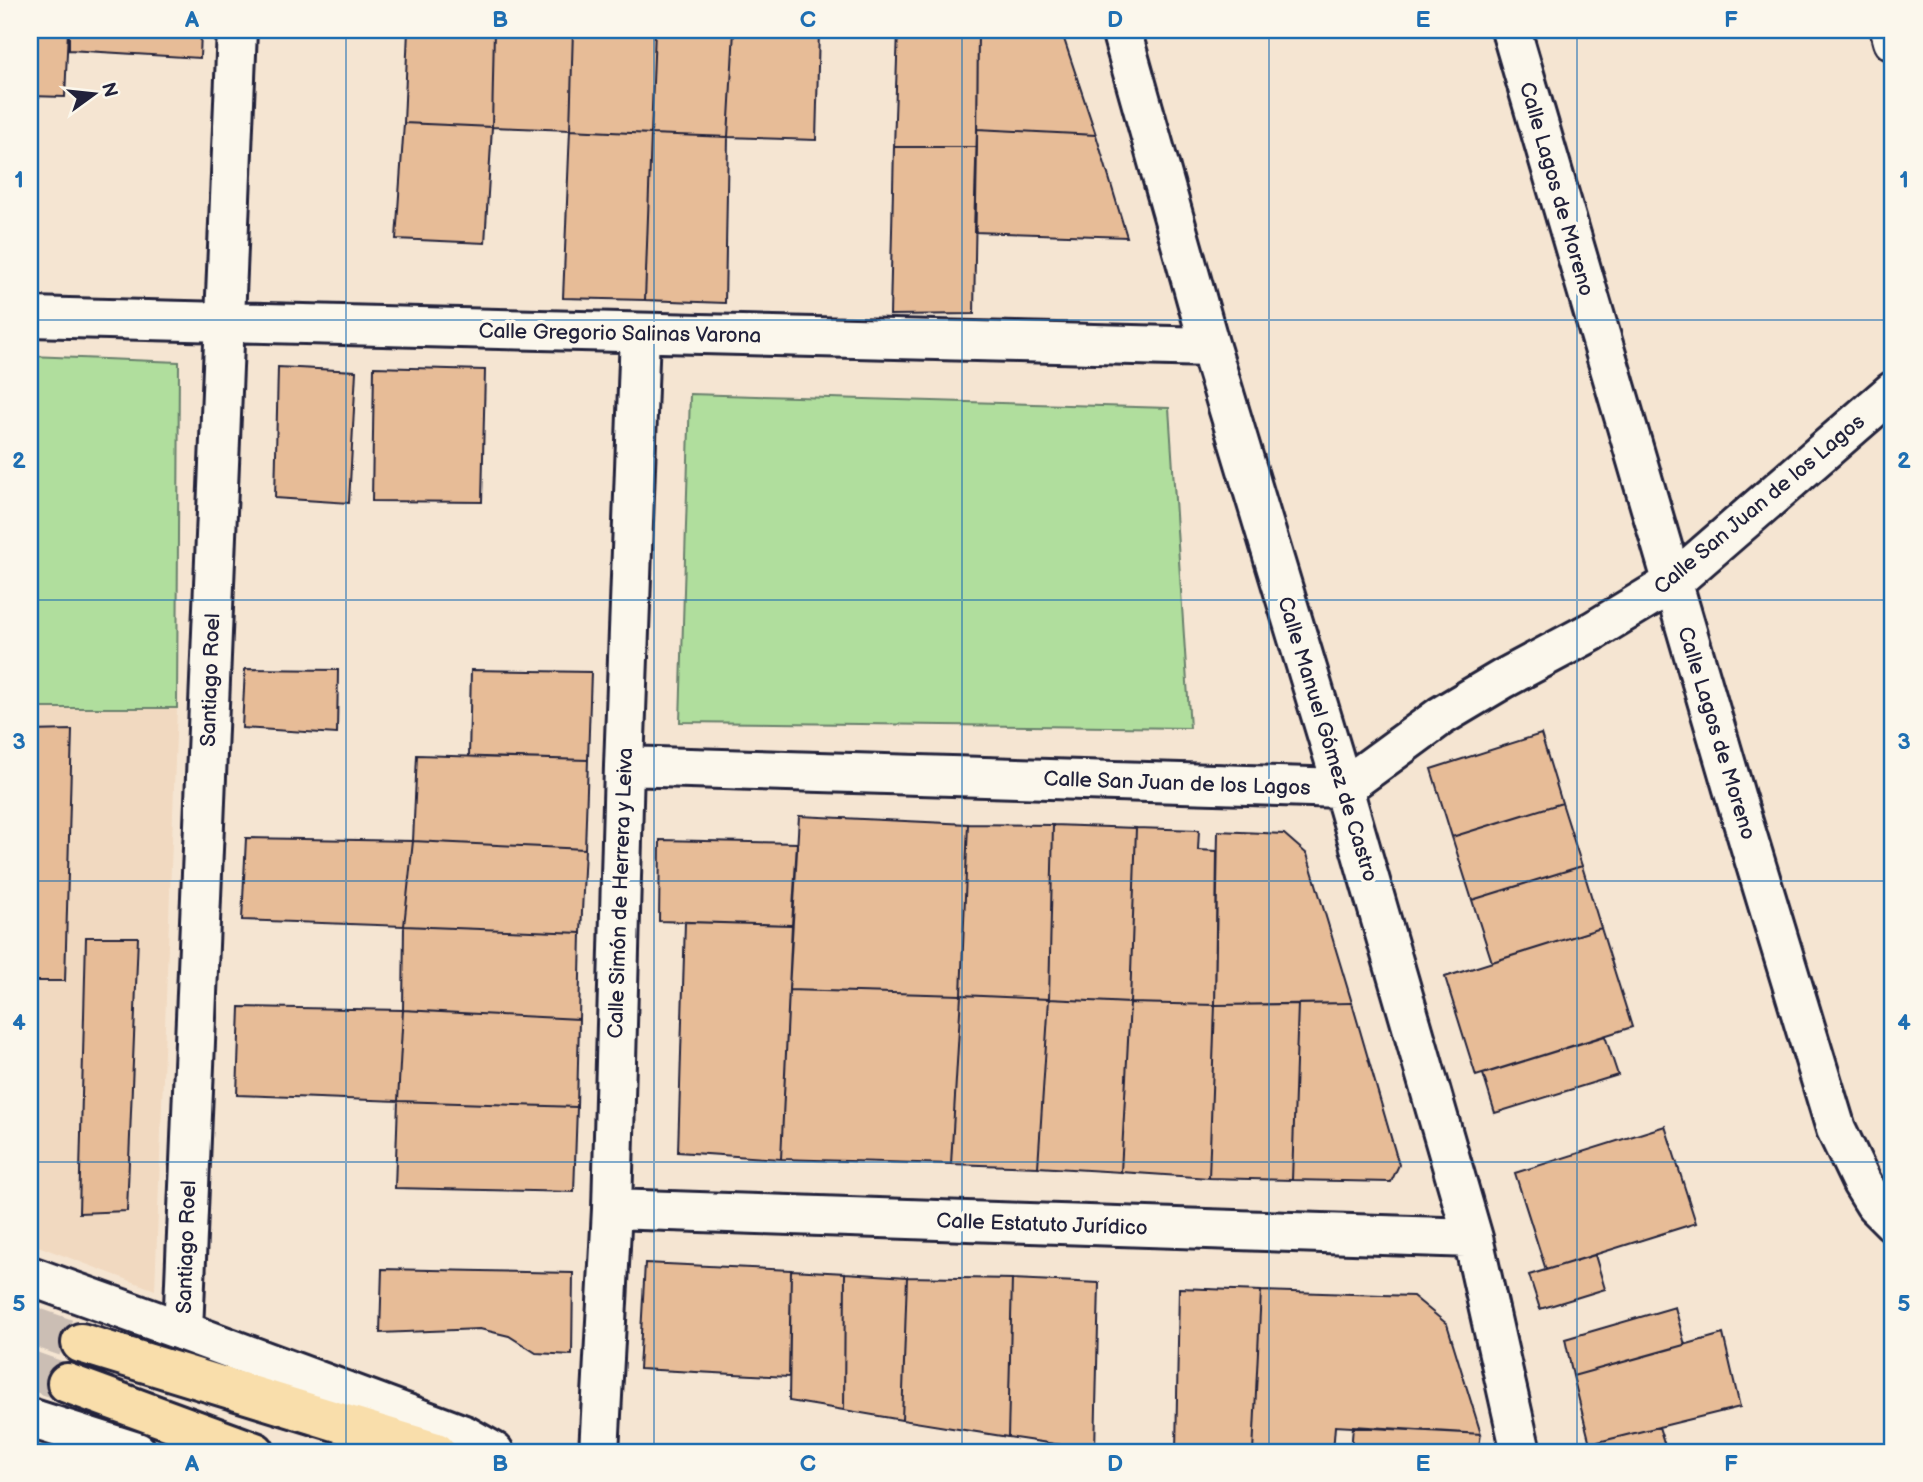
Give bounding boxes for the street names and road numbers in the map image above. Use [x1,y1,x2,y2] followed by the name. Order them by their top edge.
[1514,79,1599,299] street label: Calle Lagos de Moreno
[478,319,762,348] street label: Calle Gregorio Salinas Varona
[1649,409,1870,600] street label: Calle San Juan de los Lagos
[1272,594,1383,885] street label: Calle Manuel Gómez de Castro
[196,613,225,747] street label: Santiago Roel
[1672,624,1761,843] street label: Calle Lagos de Moreno
[603,747,638,1039] street label: Calle Simón de Herrera y Leiva
[1043,766,1311,801] street label: Calle San Juan de los Lagos
[172,1180,201,1314] street label: Santiago Roel
[936,1208,1148,1241] street label: Calle Estatuto Jurídico

